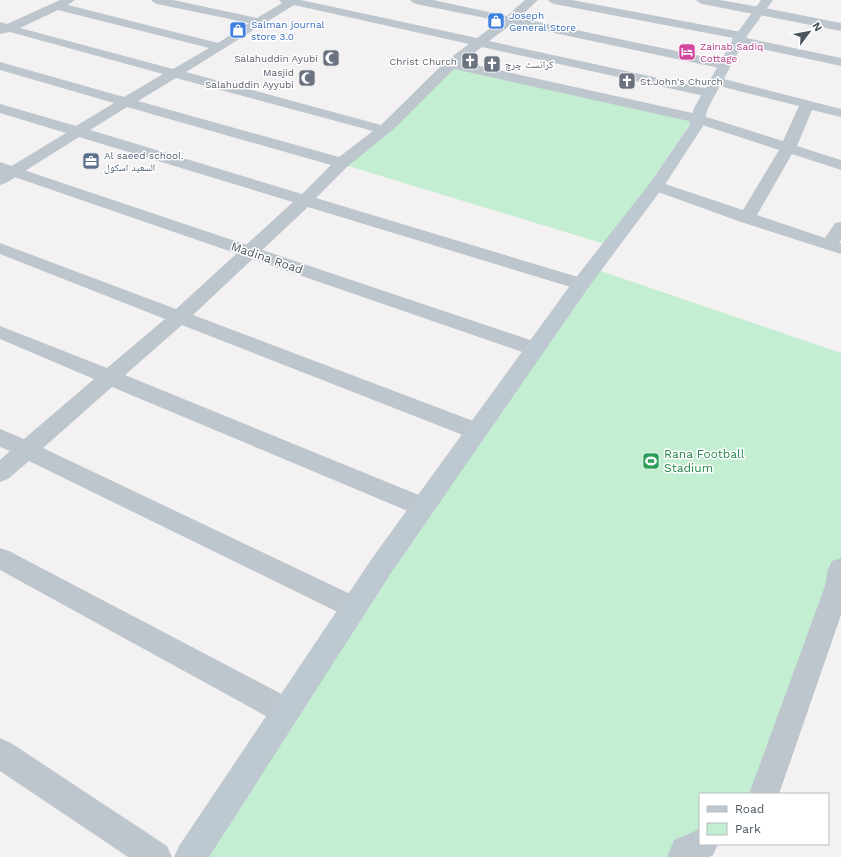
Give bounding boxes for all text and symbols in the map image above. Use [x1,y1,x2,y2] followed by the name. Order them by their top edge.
[509,10,576,33] place label: Joseph General Store
[486,11,506,31] shop icon: Joseph General Store
[789,12,829,52] north arrow
[251,19,325,42] place label: Salman journal store 3.0
[228,20,248,40] shop icon: Salman journal store 3.0
[809,20,825,34] text: N
[700,41,763,64] place label: Zainab Sadiq Cottage
[677,42,697,62] hotel icon: Zainab Sadiq Cottage
[321,48,341,68] mosque icon: Salahuddin Ayubi
[460,51,480,71] church icon: Christ Church
[234,53,318,64] place label: Salahuddin Ayubi
[482,54,502,74] church icon: کرائسٹ چرچ
[389,56,457,67] place label: Christ Church
[505,59,553,71] place label: کرائسٹ چرچ
[205,67,294,90] place label: Masjid Salahuddin Ayyubi
[297,68,317,88] mosque icon: Masjid Salahuddin Ayyubi
[617,71,637,91] church icon: St.John's Church
[640,76,723,87] place label: St.John's Church
[104,150,184,174] place label: Al saeed school۔ السعید اسکول
[81,151,101,171] office icon: Al saeed school۔ السعید اسکول
[229,239,305,277] street label: Madina Road
[664,447,745,475] place label: Rana Football Stadium
[641,451,661,471] sports icon: Rana Football Stadium
[699,793,829,845] legend
[735,802,764,816] text: Road
[735,822,761,836] text: Park

